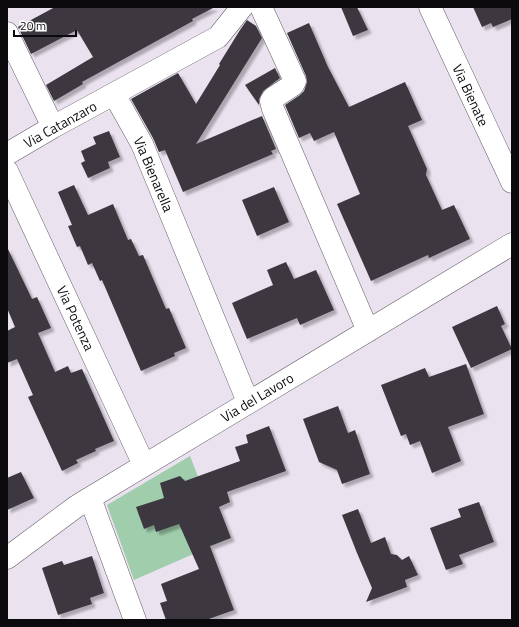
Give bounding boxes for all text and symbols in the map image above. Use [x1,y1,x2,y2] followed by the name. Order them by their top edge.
[14,12,76,38] scale bar
[20,16,46,35] text: 20 m
[447,60,495,130] street label: Via Bienate
[20,95,100,153] street label: Via Catanzaro
[129,133,179,215] street label: Via Bienarella
[52,282,100,354] street label: Via Potenza
[217,367,297,427] street label: Via del Lavoro

